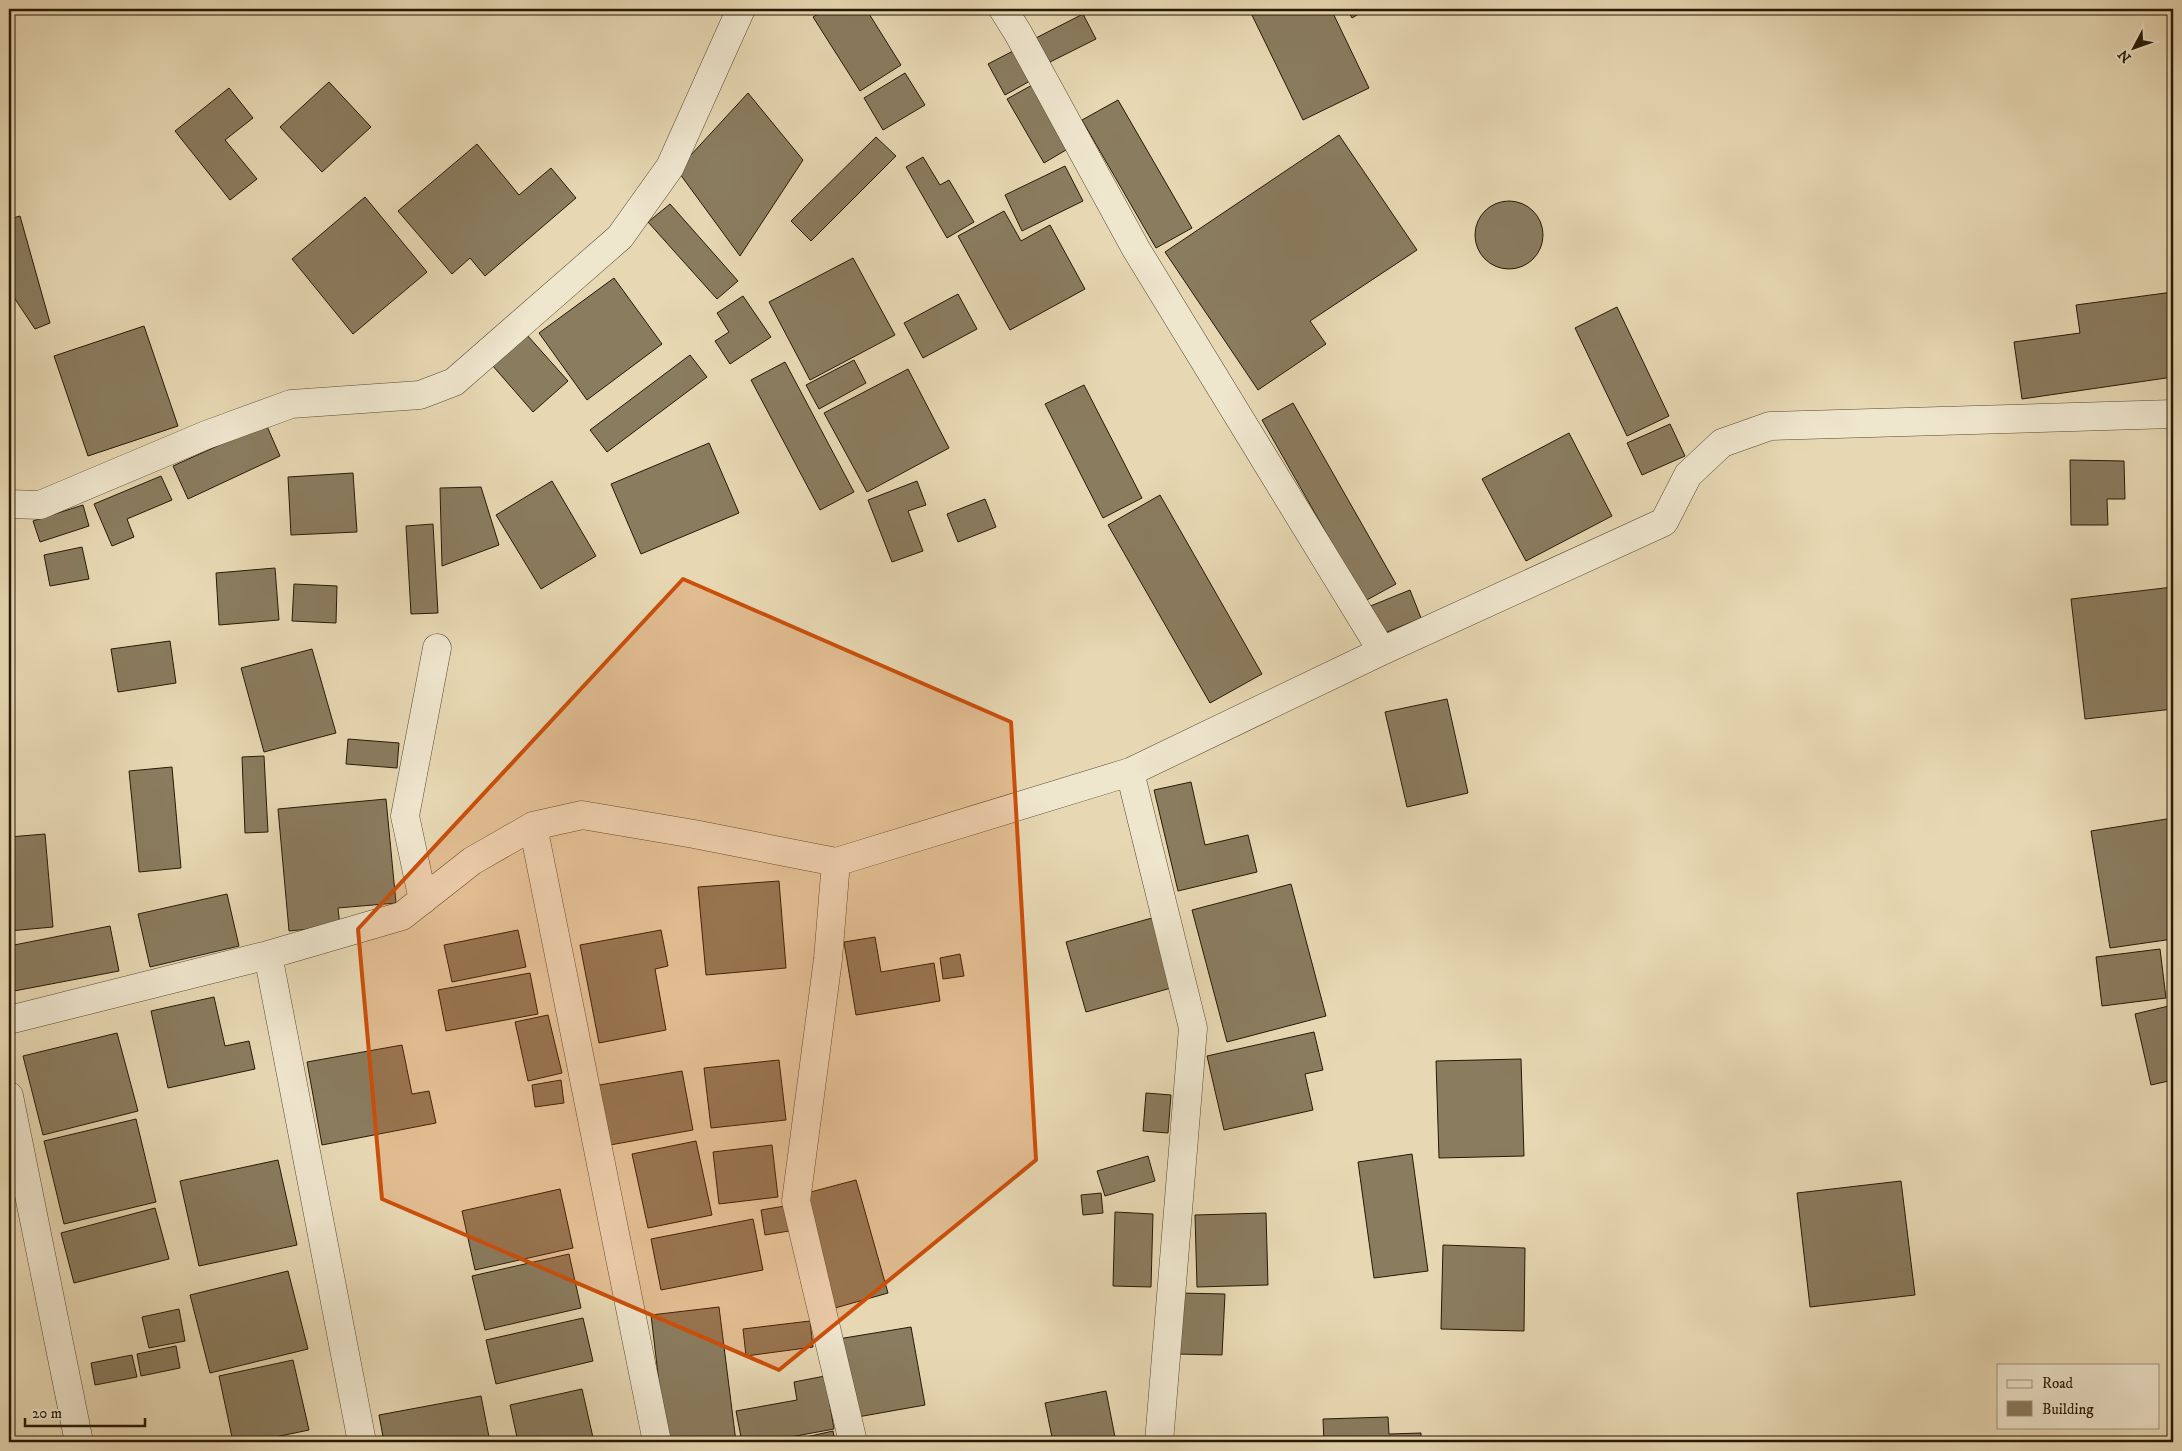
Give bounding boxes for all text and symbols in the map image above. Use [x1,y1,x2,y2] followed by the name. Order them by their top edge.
[2110,22,2160,72] north arrow
[2114,45,2136,66] text: N
[1997,1364,2160,1428] legend
[2042,1374,2074,1393] text: Road
[25,1396,145,1428] scale bar
[2042,1400,2094,1419] text: Building
[32,1404,62,1423] text: 20 m

